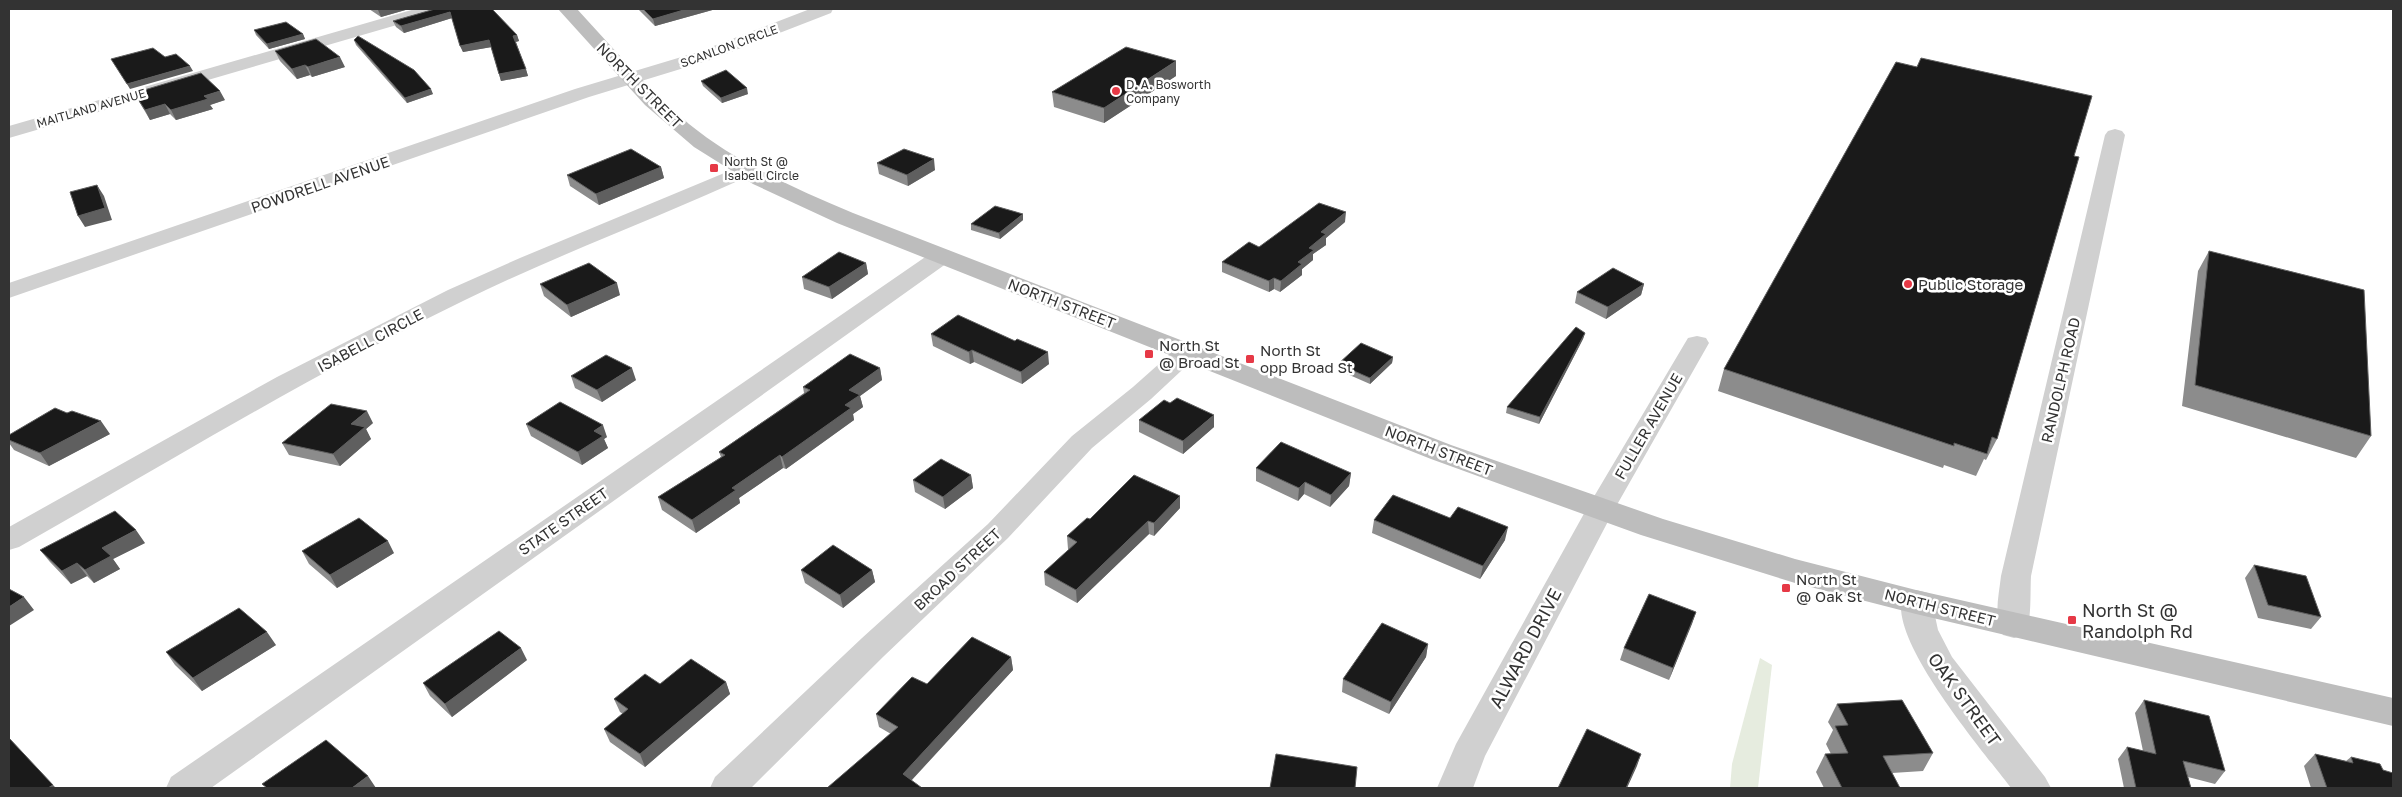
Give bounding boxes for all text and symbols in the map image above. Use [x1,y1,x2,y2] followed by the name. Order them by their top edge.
[678,21,780,71] street label: SCANLON CIRCLE
[593,38,687,132] street label: NORTH STREET
[1126,77,1211,106] place label: D. A. Bosworth Company
[35,85,147,131] street label: MAITLAND AVENUE
[1110,85,1122,97] marker: D. A. Bosworth Company
[248,152,392,216] street label: POWDRELL AVENUE
[724,154,799,183] place label: North St @ Isabell Circle
[708,162,720,174] marker: North St @ Isabell Circle
[1006,274,1118,332] street label: NORTH STREET
[1918,275,2024,293] place label: Public Storage
[1902,278,1914,290] marker: Public Storage
[314,305,426,375] street label: ISABELL CIRCLE
[2037,315,2083,445] street label: RANDOLPH ROAD
[1159,336,1240,371] place label: North St @ Broad St
[1260,341,1353,376] place label: North St opp Broad St
[1143,348,1155,360] marker: North St @ Broad St
[1244,353,1256,365] marker: North St opp Broad St
[1610,370,1686,482] street label: FULLER AVENUE
[1383,421,1495,479] street label: NORTH STREET
[515,483,611,559] street label: STATE STREET
[910,524,1004,614] street label: BROAD STREET
[1796,570,1862,605] place label: North St @ Oak St
[1780,582,1792,594] marker: North St @ Oak St
[1484,584,1566,712] street label: ALWARD DRIVE
[1883,585,1997,629] street label: NORTH STREET
[2082,599,2193,642] place label: North St @ Randolph Rd
[2066,614,2078,626] marker: North St @ Randolph Rd
[1924,648,2006,750] street label: OAK STREET

